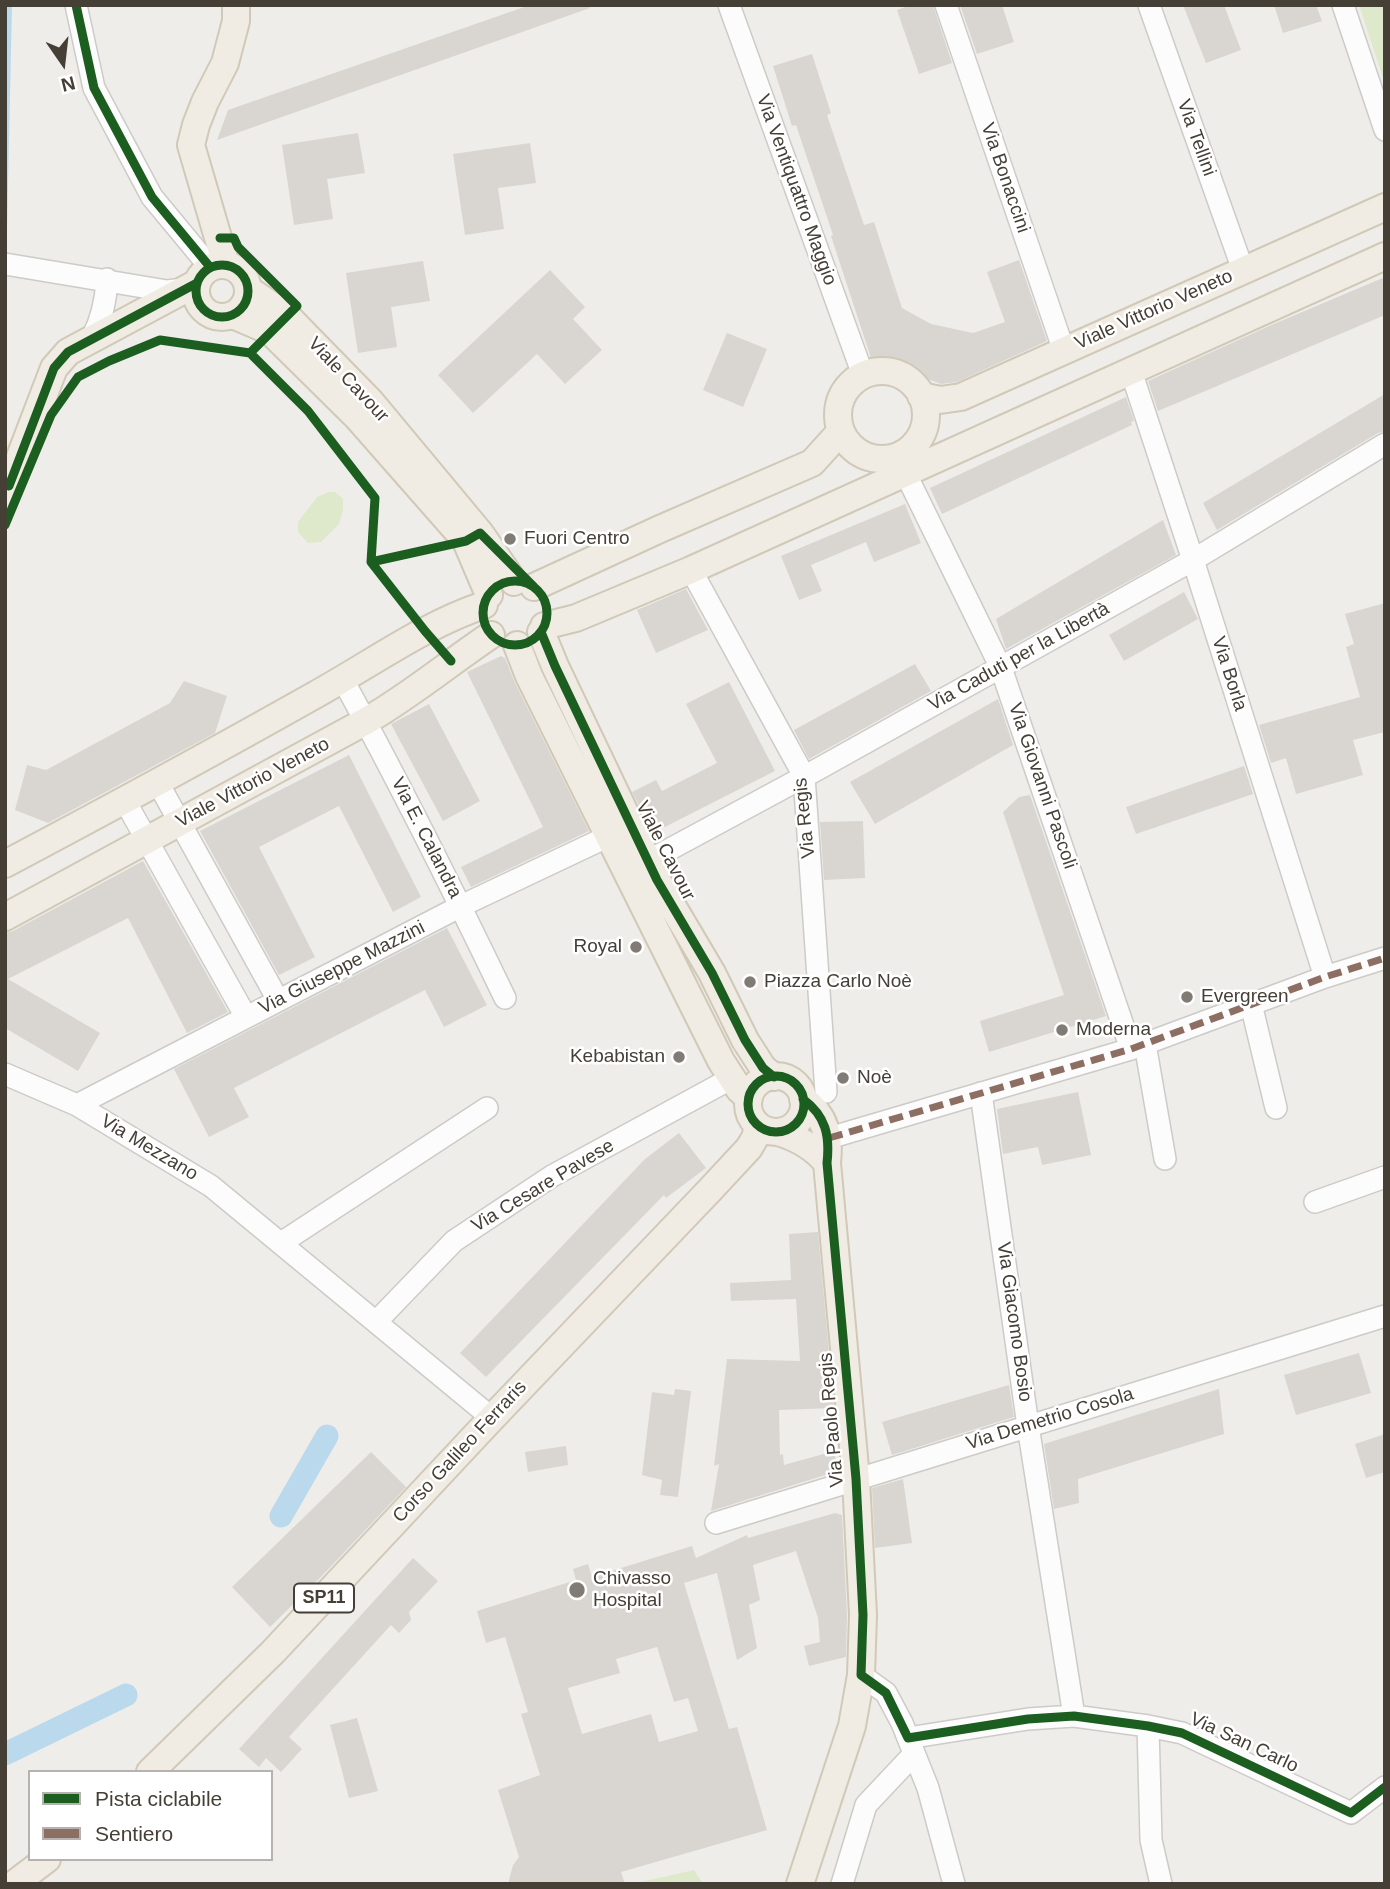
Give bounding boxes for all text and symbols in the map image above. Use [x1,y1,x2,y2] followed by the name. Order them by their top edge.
[28,28,98,98] north arrow
[59,72,77,96] text: N
[751,91,841,289] street label: Via Ventiquattro Maggio
[1172,97,1220,179] street label: Via Tellini
[976,120,1034,236] street label: Via Bonaccini
[1072,265,1236,355] street label: Viale Vittorio Veneto
[303,333,393,427] street label: Viale Cavour
[524,528,630,550] place label: Fuori Centro
[502,531,518,547] marker: Fuori Centro
[924,598,1114,716] street label: Via Caduti per la Libertà
[1206,634,1252,714] street label: Via Borla
[1003,700,1081,872] street label: Via Giovanni Pascoli
[172,733,334,833] street label: Viale Vittorio Veneto
[386,774,466,902] street label: Via E. Calandra
[789,777,821,859] street label: Via Regis
[630,798,700,904] street label: Viale Cavour
[255,916,429,1020] street label: Via Giuseppe Mazzini
[573,936,622,958] place label: Royal
[628,939,644,955] marker: Royal
[764,971,912,993] place label: Piazza Carlo Noè
[742,974,758,990] marker: Piazza Carlo Noè
[1201,986,1289,1008] place label: Evergreen
[1179,989,1195,1005] marker: Evergreen
[1076,1019,1151,1041] place label: Moderna
[1054,1022,1070,1038] marker: Moderna
[570,1046,665,1068] place label: Kebabistan
[671,1049,687,1065] marker: Kebabistan
[857,1067,892,1089] place label: Noè
[835,1070,851,1086] marker: Noè
[96,1110,202,1186] street label: Via Mezzano
[468,1134,618,1238] street label: Via Cesare Pavese
[991,1241,1037,1403] street label: Via Giacomo Bosio
[815,1352,849,1488] street label: Via Paolo Regis
[388,1376,532,1528] street label: Corso Galileo Ferraris
[964,1383,1136,1455] street label: Via Demetrio Cosola
[593,1568,671,1612] place label: Chivasso Hospital
[567,1580,587,1600] marker: Chivasso Hospital
[294,1583,354,1612] road number: SP11
[1186,1708,1302,1778] street label: Via San Carlo
[28,1770,273,1861] legend
[95,1787,222,1810] text: Pista ciclabile
[95,1822,173,1845] text: Sentiero

